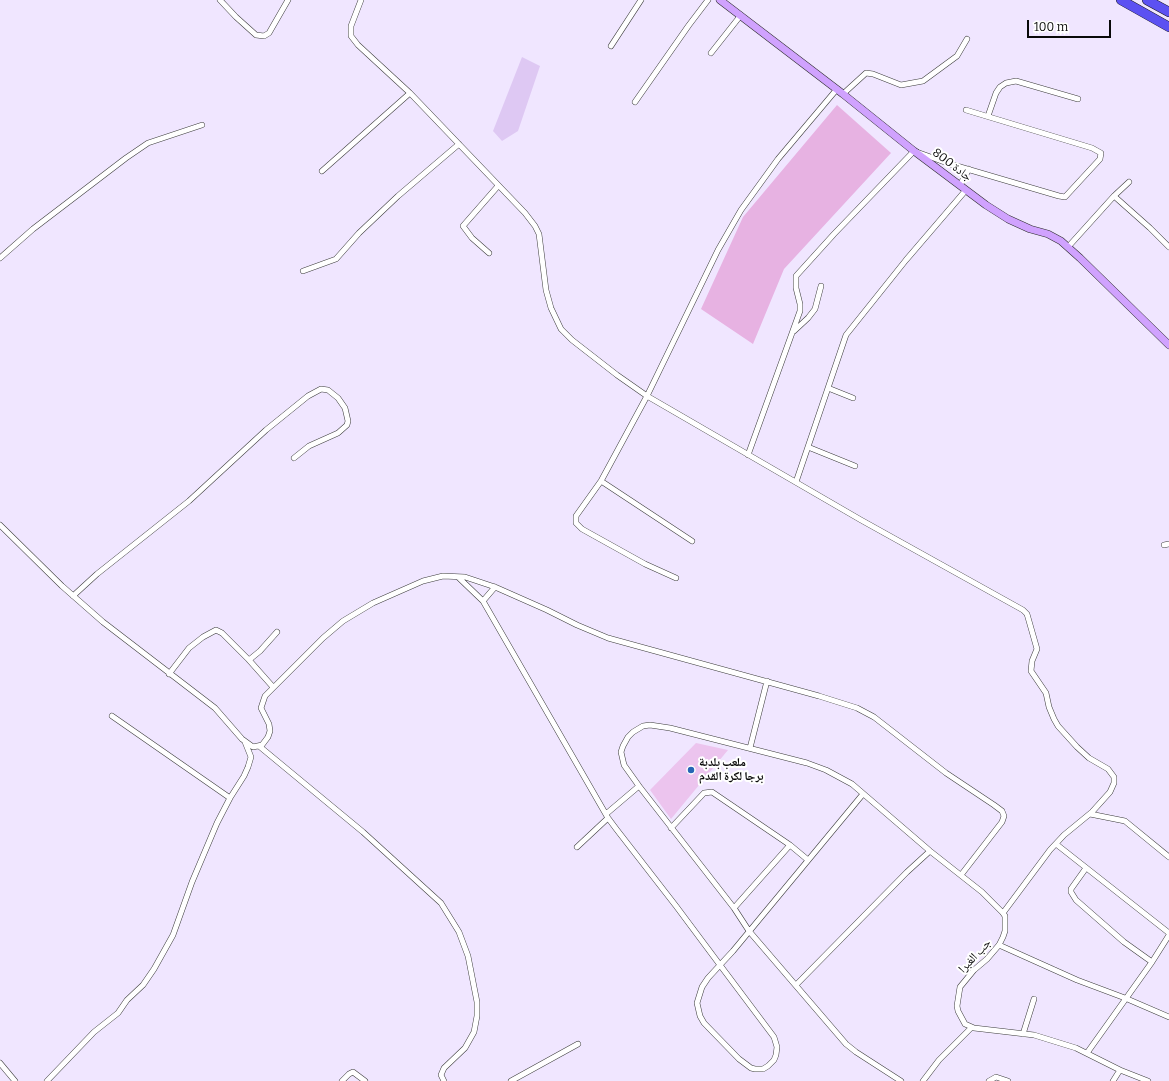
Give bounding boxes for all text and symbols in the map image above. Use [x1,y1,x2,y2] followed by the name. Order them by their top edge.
[1029,12,1113,38] scale bar
[1034,20,1068,34] text: 100 m
[929,146,975,184] street label: جادة 800
[699,756,763,784] place label: ملعب بلدبة برجا لكرة القدم
[686,765,696,775] marker: ملعب بلدبة برجا لكرة القدم
[956,936,994,976] street label: جب الغبرا

